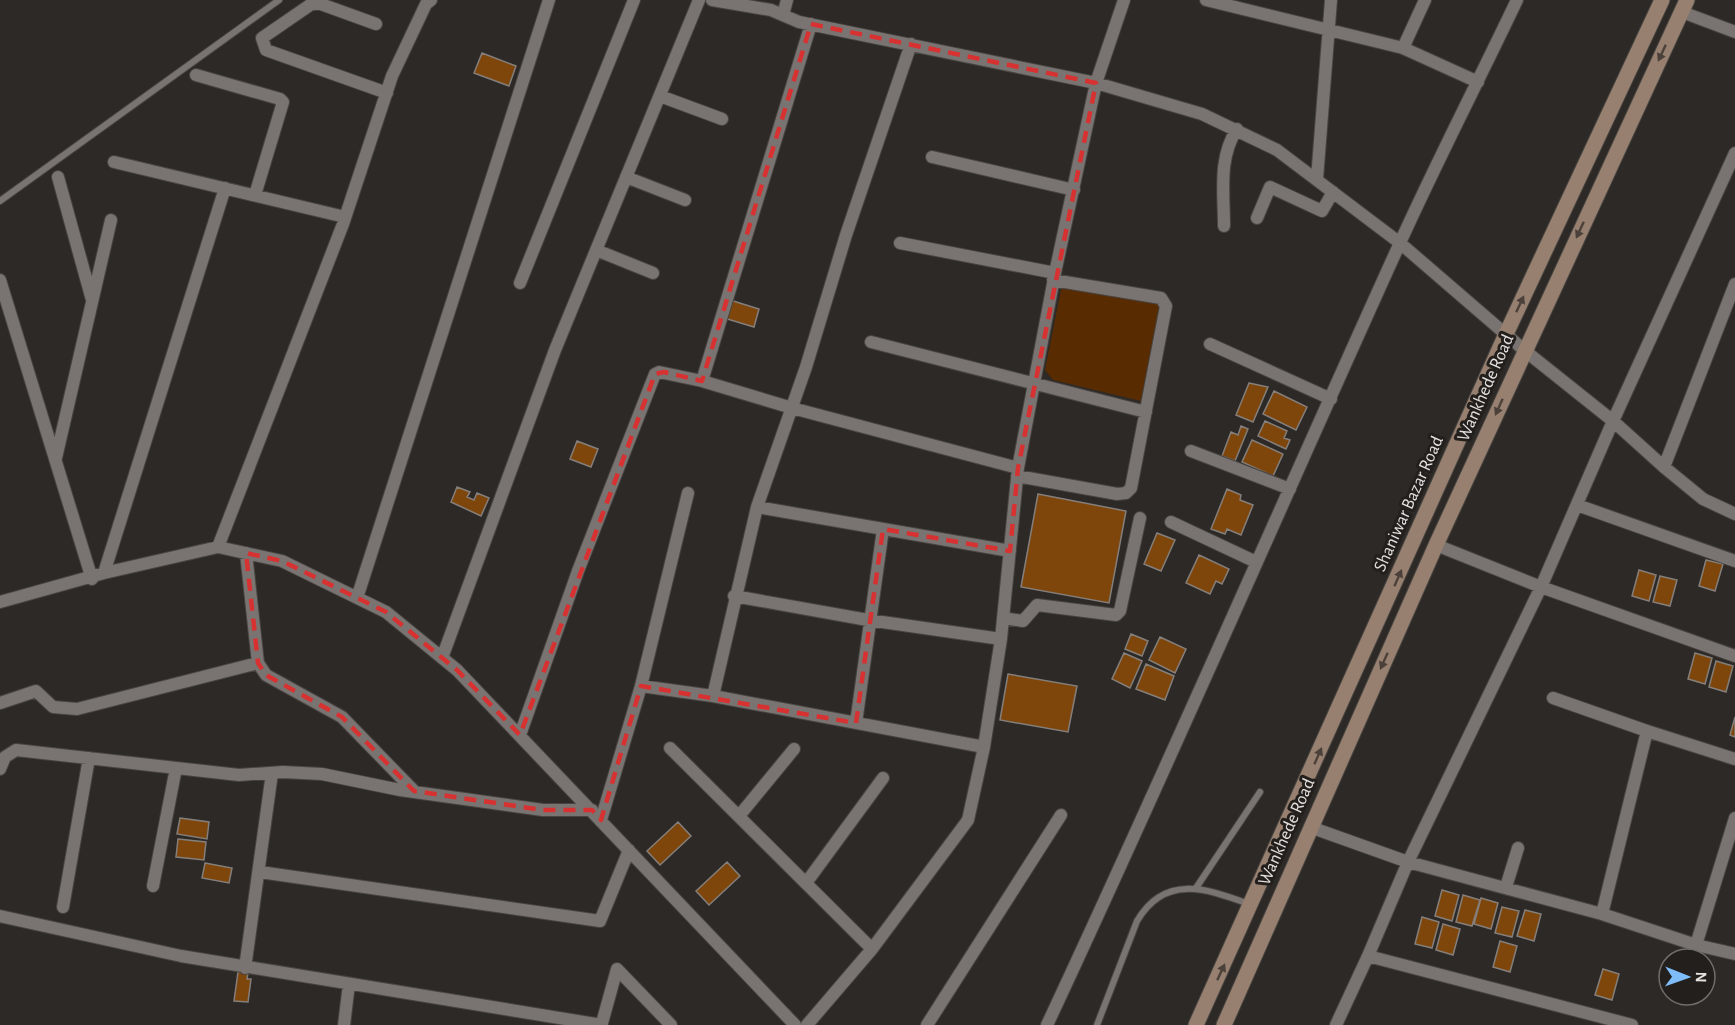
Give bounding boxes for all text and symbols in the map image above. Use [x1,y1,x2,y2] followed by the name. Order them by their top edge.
[1658,45,1667,62] one-way arrow
[1576,221,1585,238] one-way arrow
[1516,296,1525,313] one-way arrow
[1454,332,1518,444] street label: Wankhede Road
[1493,398,1503,416] one-way arrow
[1371,434,1447,574] street label: Shaniwar Bazar Road
[1393,569,1402,586] one-way arrow
[1379,653,1389,671] one-way arrow
[1314,747,1324,765] one-way arrow
[1255,776,1319,888] street label: Wankhede Road
[1657,947,1717,1007] north arrow
[1216,963,1225,980] one-way arrow
[1693,972,1709,983] text: N

